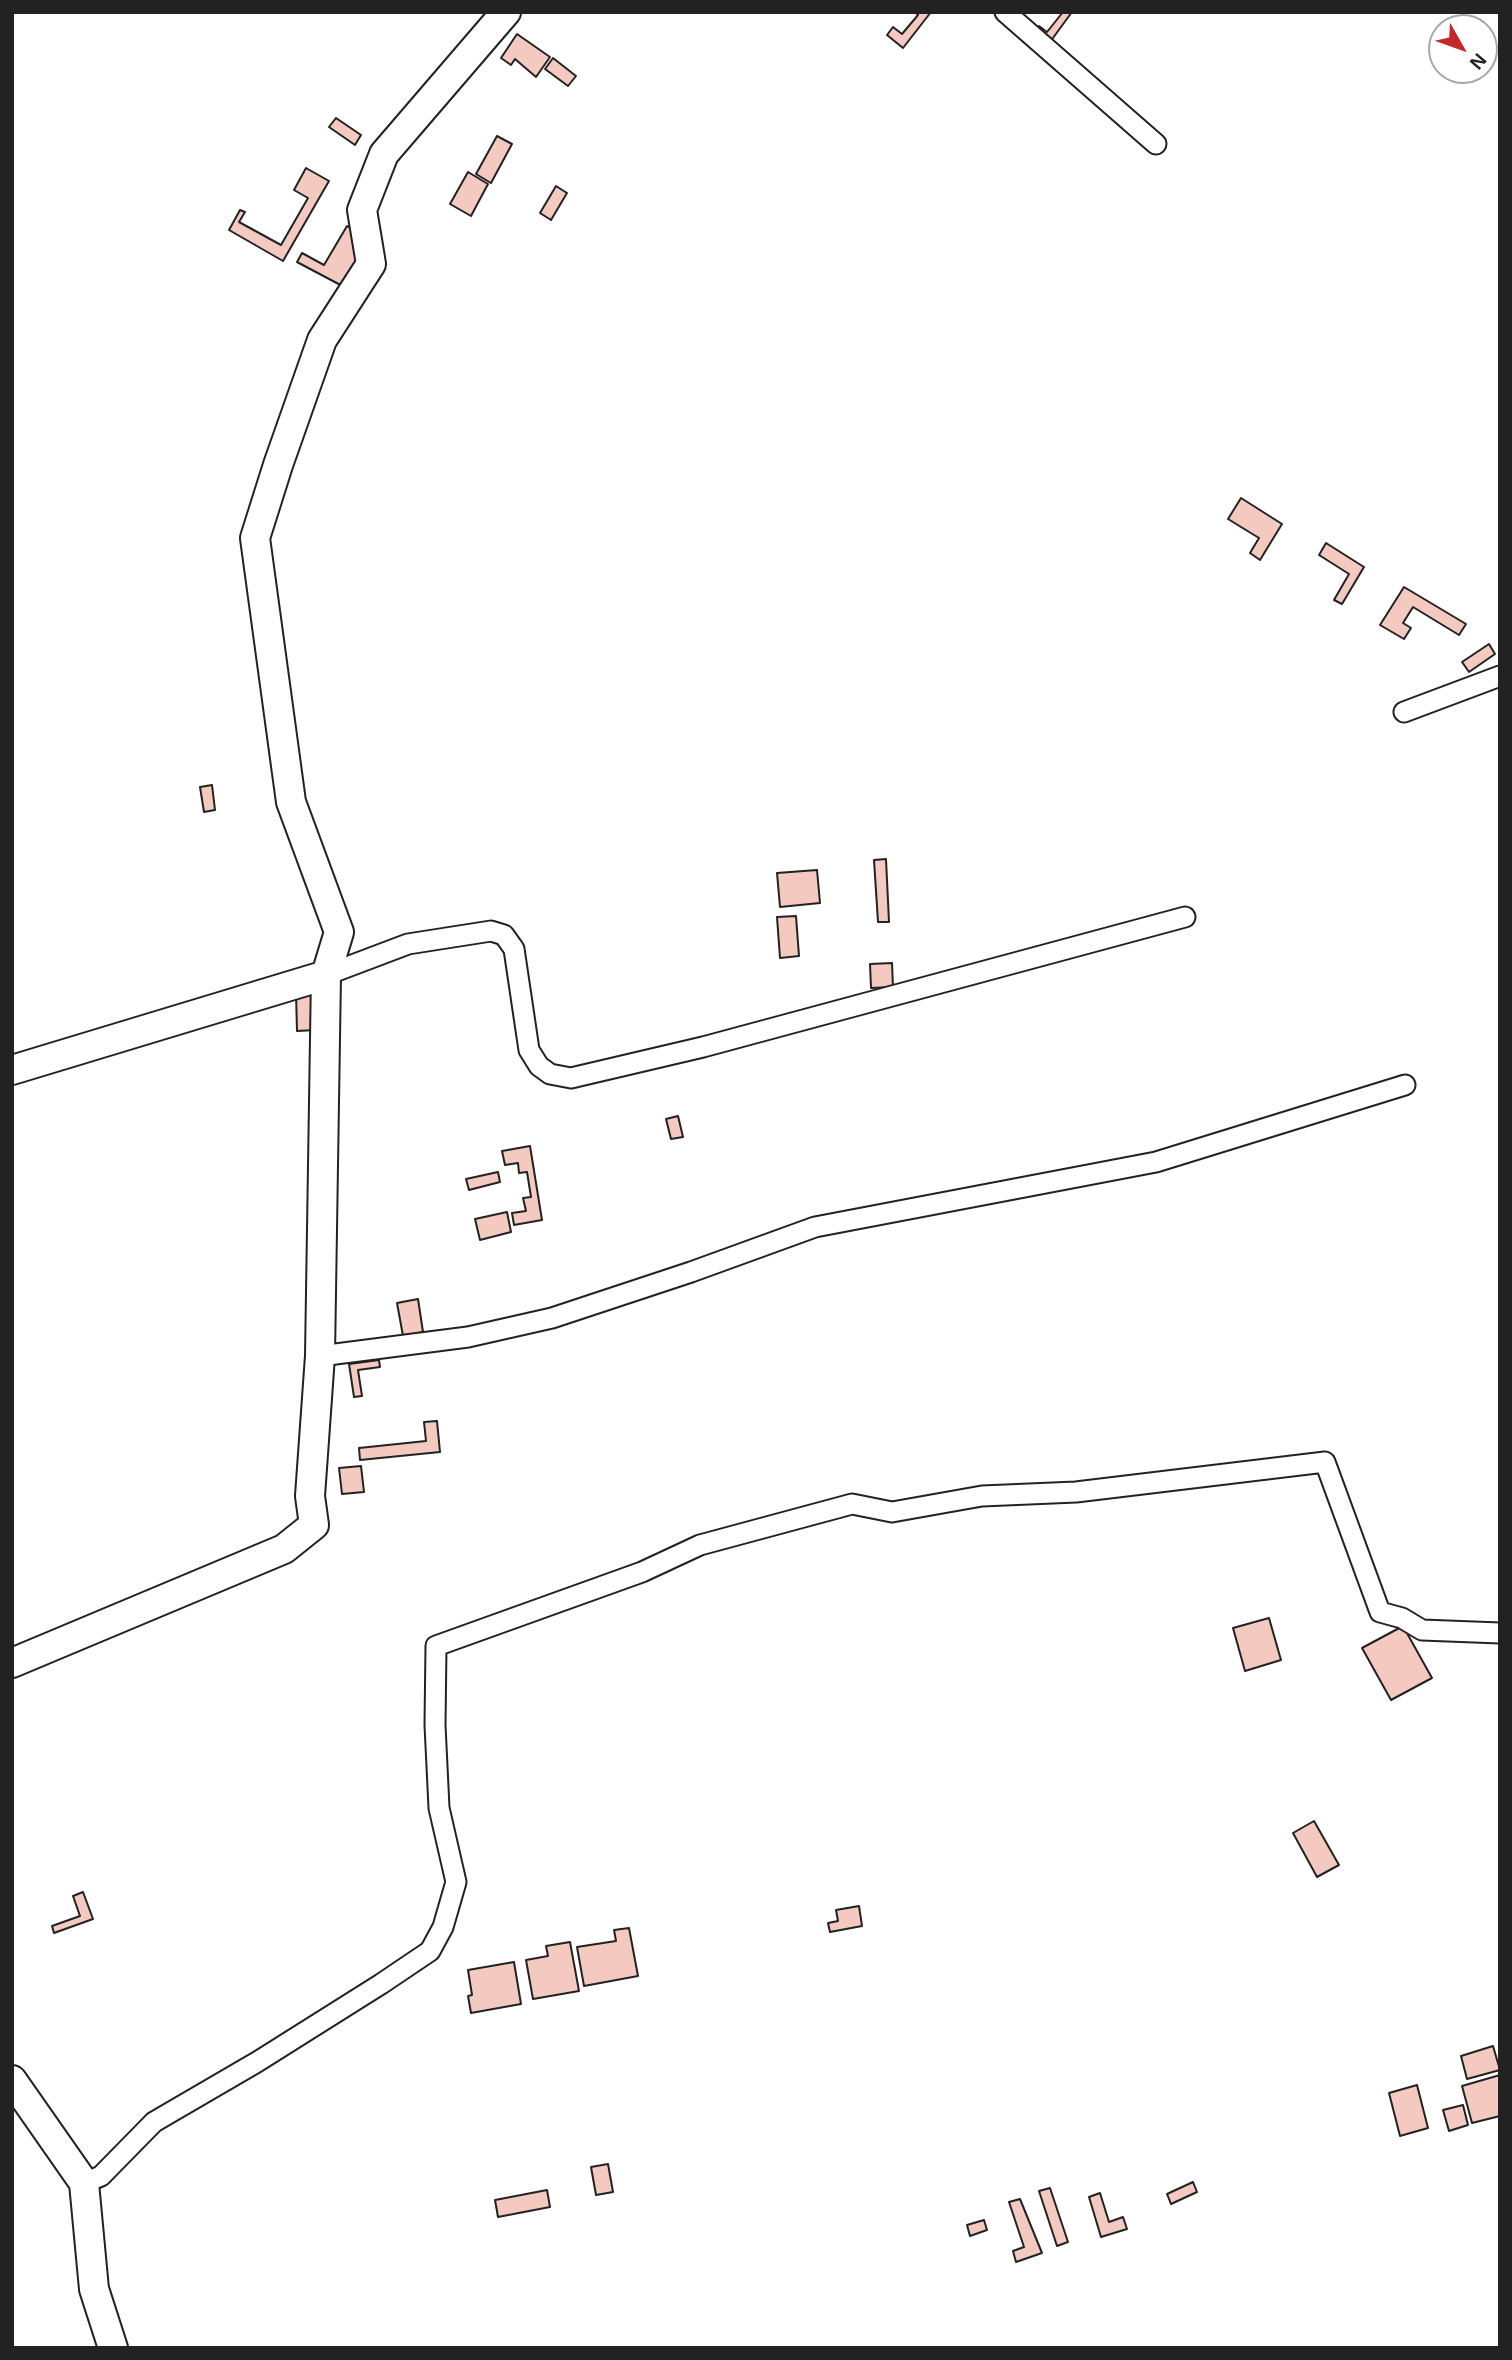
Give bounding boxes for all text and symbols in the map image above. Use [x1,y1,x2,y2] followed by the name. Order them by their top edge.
[1428,14,1498,84] north arrow
[1465,50,1490,74] text: N

